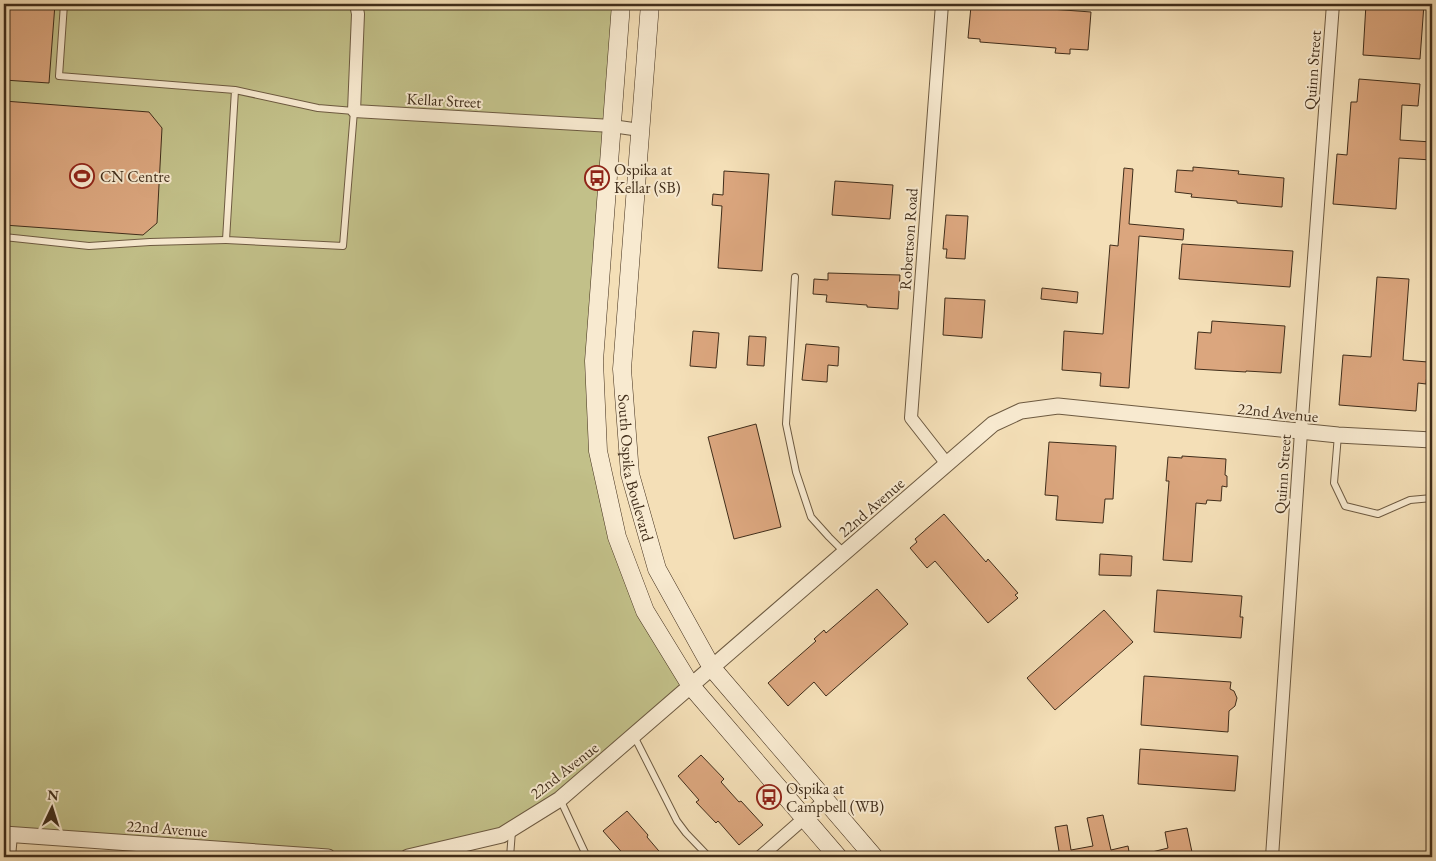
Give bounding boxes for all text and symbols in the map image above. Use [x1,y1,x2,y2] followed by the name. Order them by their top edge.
[1299,29,1326,111] street label: Quinn Street
[406,88,482,113] street label: Kellar Street
[614,159,681,198] place label: Ospika at Kellar (SB)
[69,163,95,189] sports icon: CN Centre
[584,165,610,191] bus stop icon: Ospika at Kellar (SB)
[100,166,170,187] place label: CN Centre
[894,186,923,291] street label: Robertson Road
[613,393,659,545] street label: South Ospika Boulevard
[1237,398,1319,427] street label: 22nd Avenue
[1269,433,1296,515] street label: Quinn Street
[834,473,909,542] street label: 22nd Avenue
[526,737,603,804] street label: 22nd Avenue
[786,778,884,817] place label: Ospika at Campbell (WB)
[28,784,78,834] north arrow
[756,784,782,810] bus stop icon: Ospika at Campbell (WB)
[47,786,60,804] text: N
[126,815,208,842] street label: 22nd Avenue

